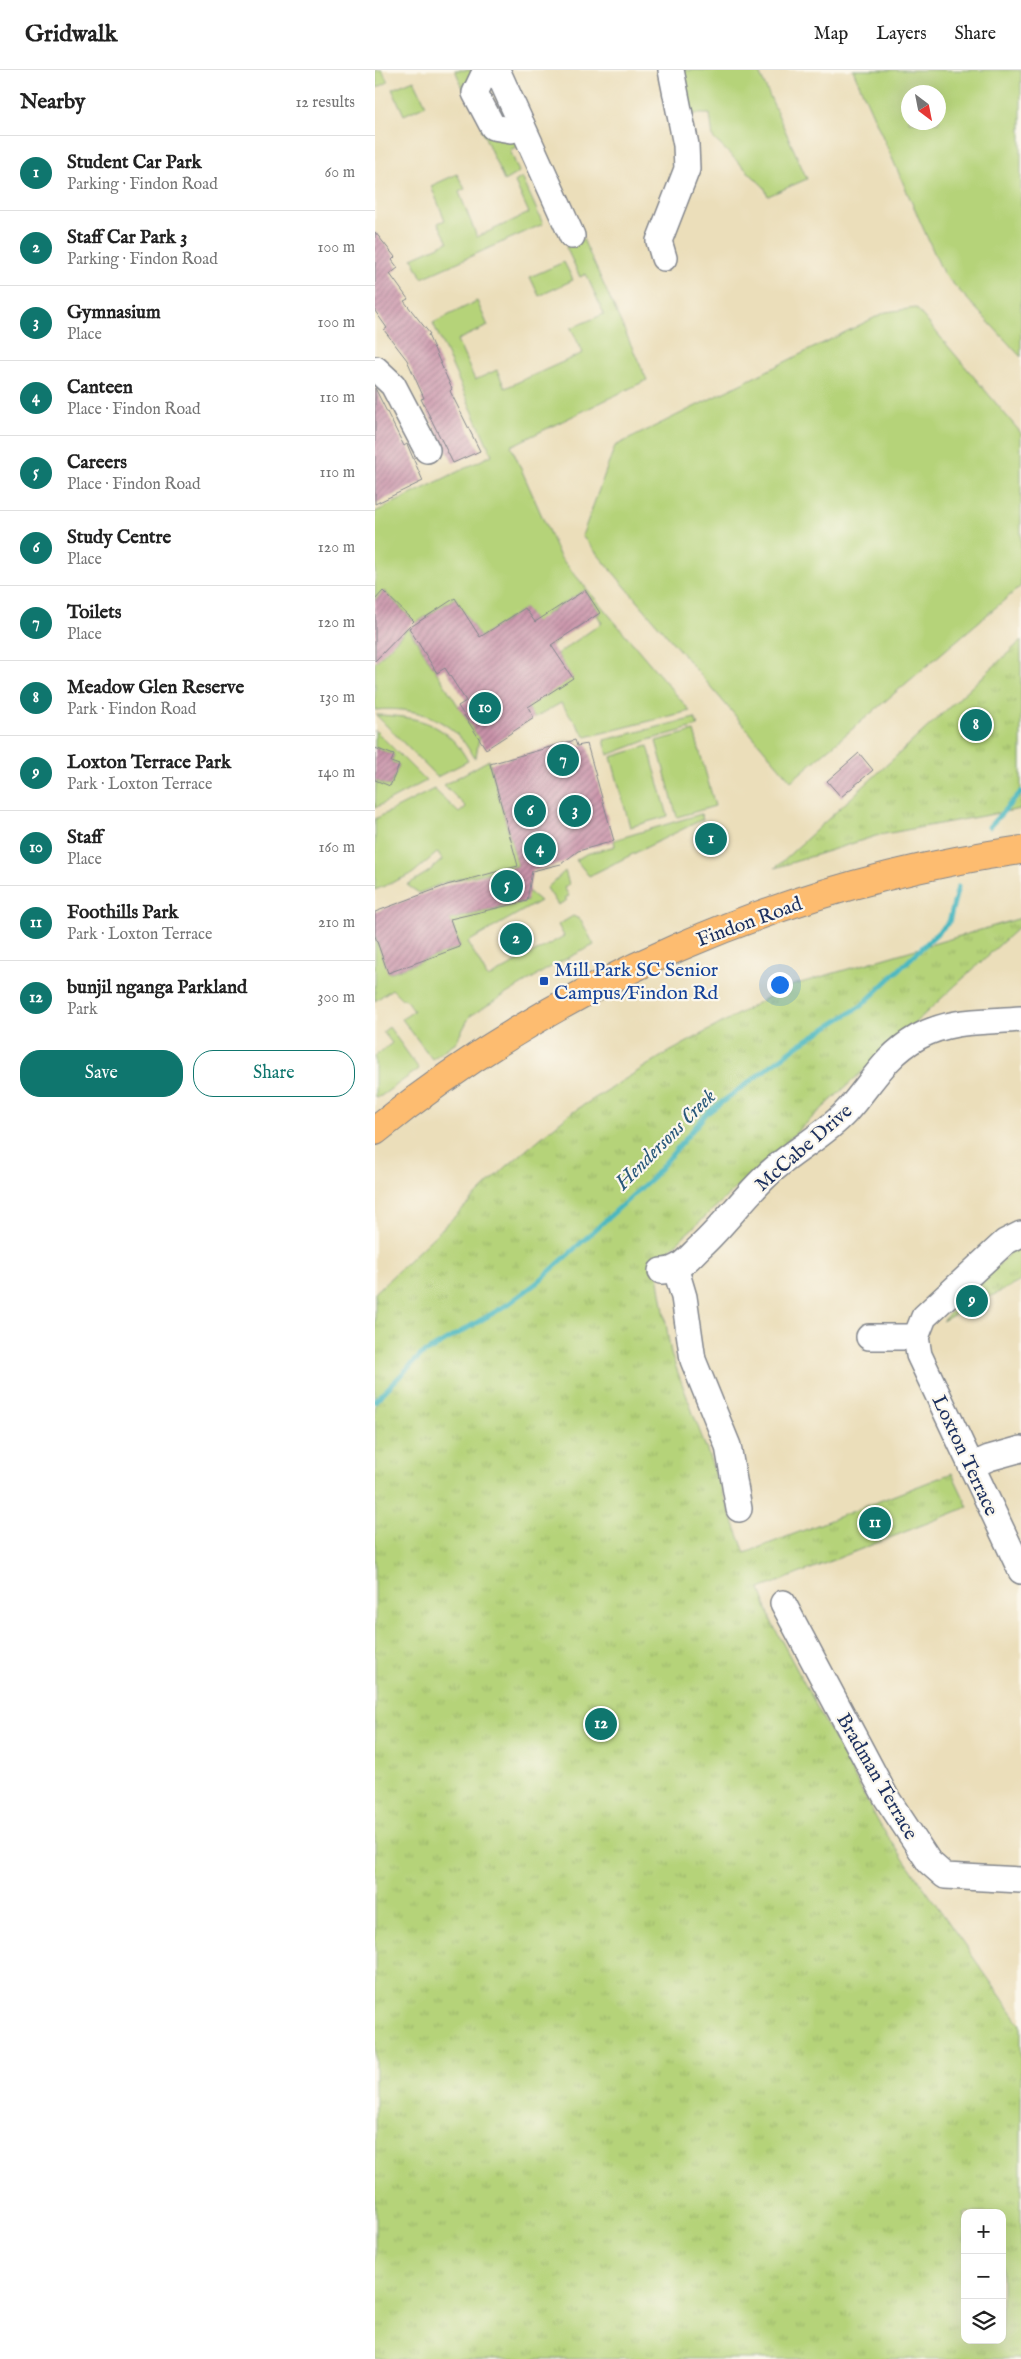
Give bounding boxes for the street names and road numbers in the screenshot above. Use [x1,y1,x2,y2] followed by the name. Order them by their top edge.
[693,892,806,953] street label: Findon Road
[750,1099,858,1197] street label: McCabe Drive
[926,1391,1004,1520] street label: Loxton Terrace
[830,1709,923,1845] street label: Bradman Terrace

